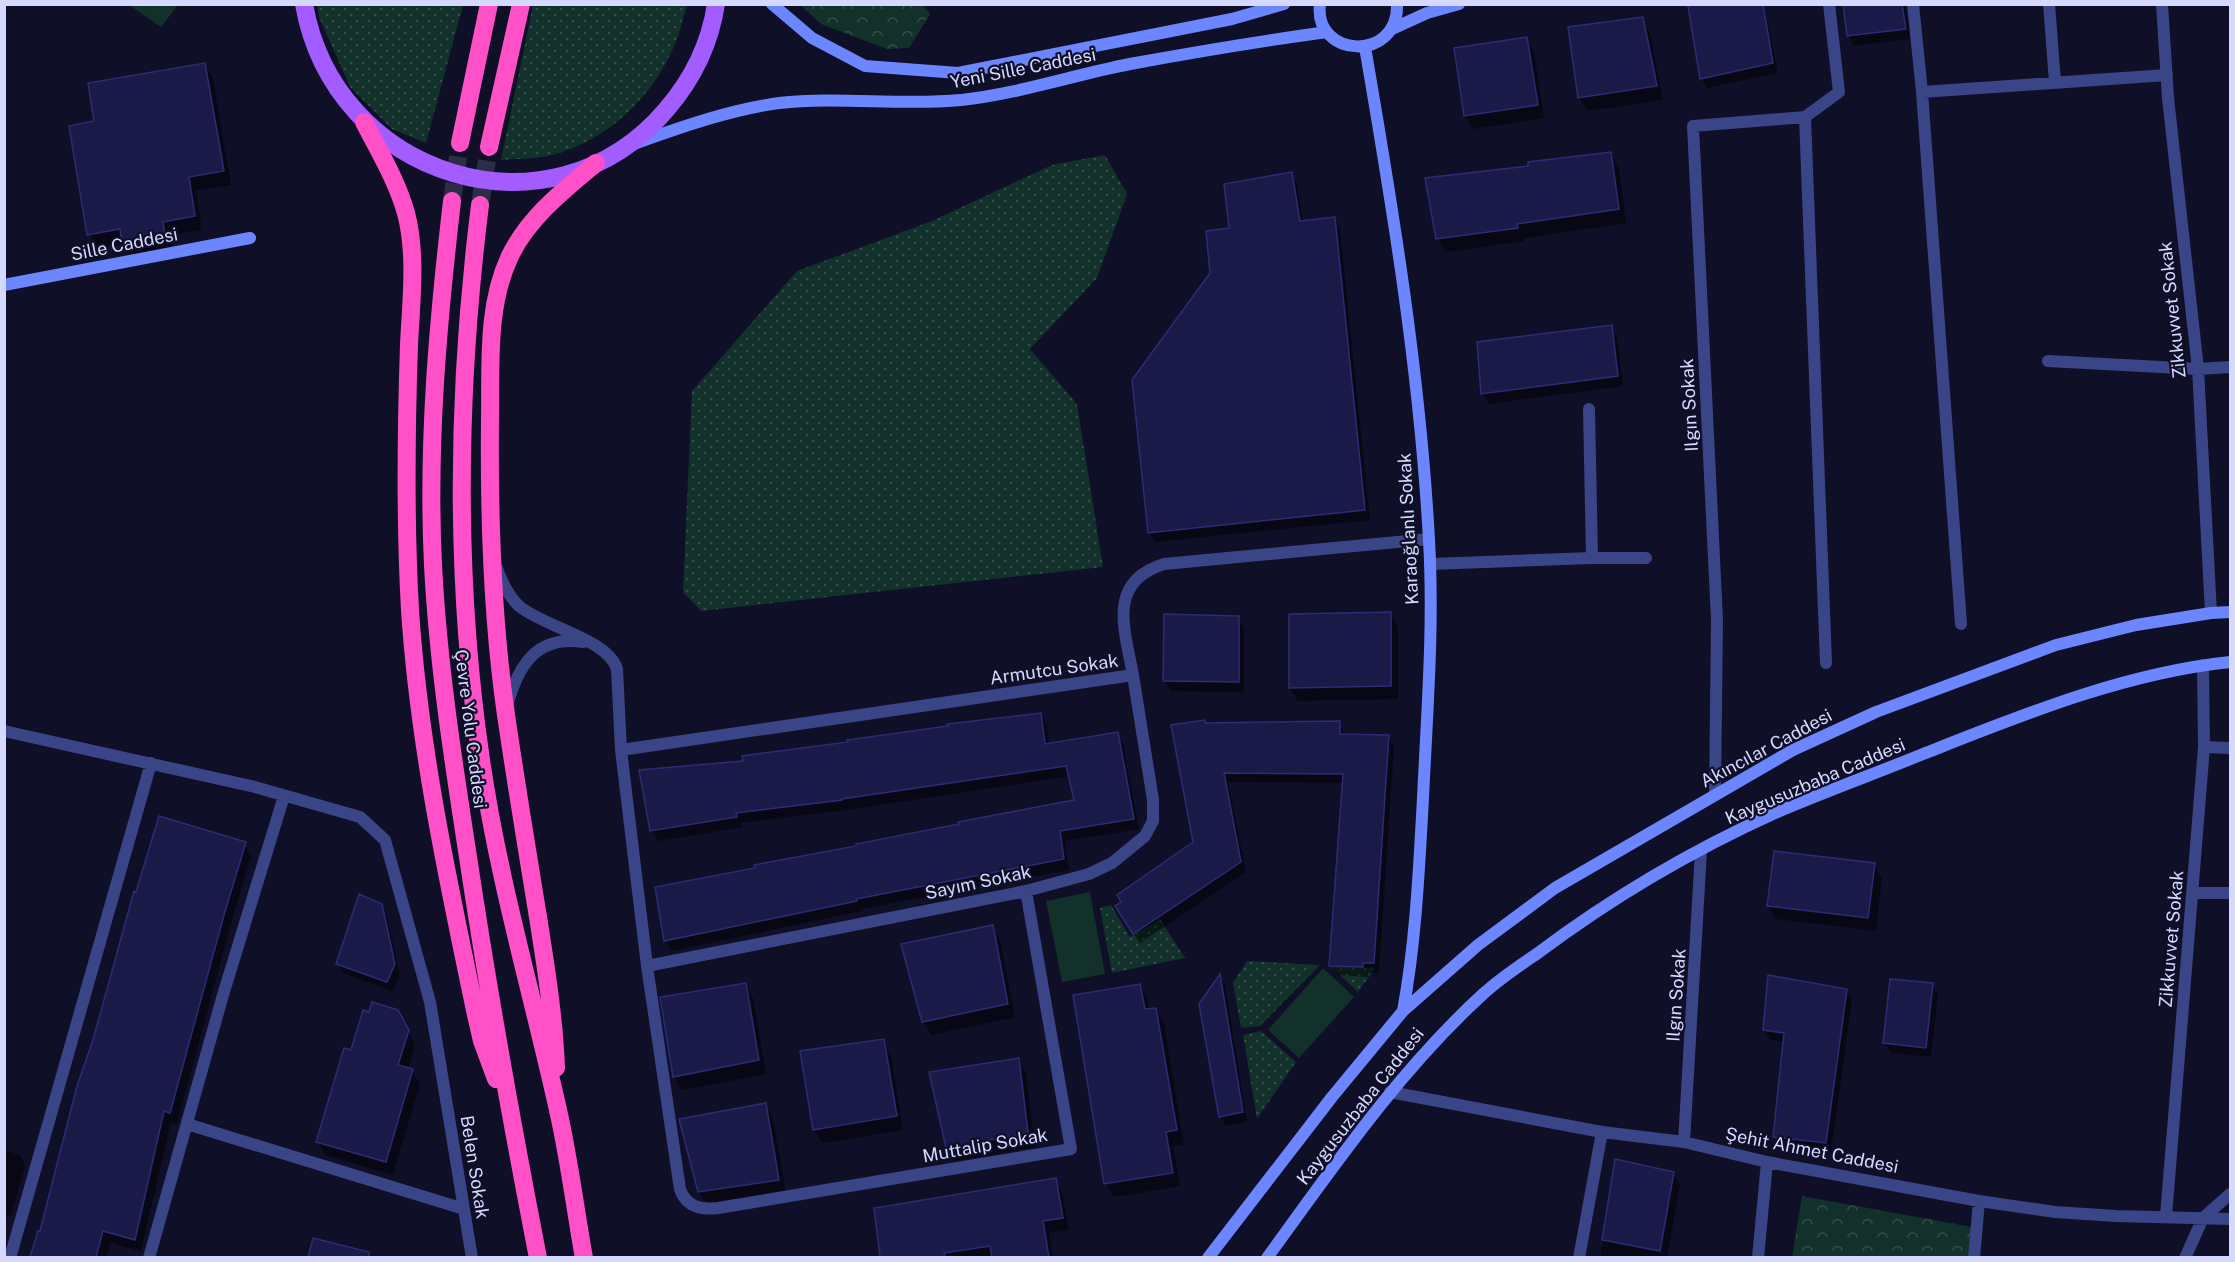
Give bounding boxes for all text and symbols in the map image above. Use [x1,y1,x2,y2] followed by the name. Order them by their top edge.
[948,44,1098,92] street label: Yeni Sille Caddesi
[69,223,179,265] street label: Sille Caddesi
[2154,240,2190,380] street label: Zikkuvvet Sokak
[1676,358,1702,452] street label: Ilgın Sokak
[1394,453,1422,605] street label: Karaoğlanlı Sokak
[451,648,491,810] street label: Çevre Yolu Caddesi
[988,650,1120,688] street label: Armutcu Sokak
[1697,704,1835,792] street label: Akıncılar Caddesi
[1722,734,1908,828] street label: Kaygusuzbaba Caddesi
[923,861,1033,903] street label: Sayım Sokak
[2155,870,2187,1008] street label: Zikkuvvet Sokak
[1662,948,1690,1042] street label: Ilgın Sokak
[1292,1023,1428,1189] street label: Kaygusuzbaba Caddesi
[456,1114,494,1220] street label: Belen Sokak
[1724,1123,1900,1177] street label: Şehit Ahmet Caddesi
[921,1124,1049,1166] street label: Muttalip Sokak

